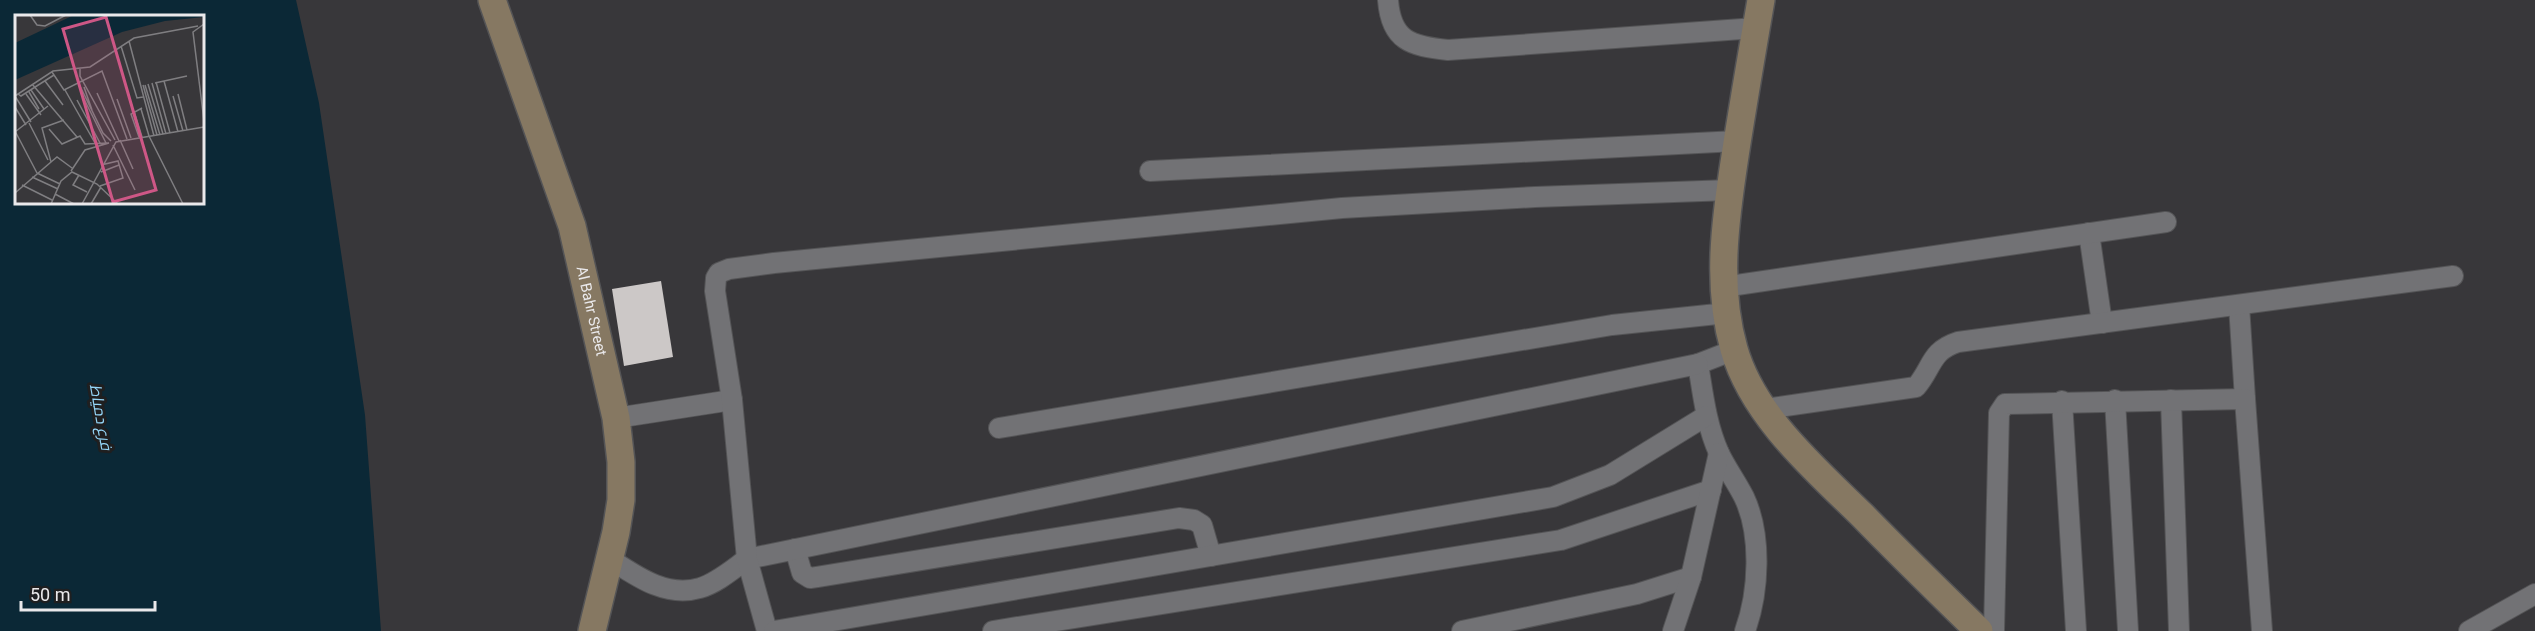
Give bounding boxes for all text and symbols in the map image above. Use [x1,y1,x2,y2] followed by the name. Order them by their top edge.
[15,15,204,204] inset map
[573,264,610,358] street label: Al Bahr Street
[84,382,116,453] water label: فرع دمياط
[21,574,154,612] scale bar
[30,584,70,605] text: 50 m

